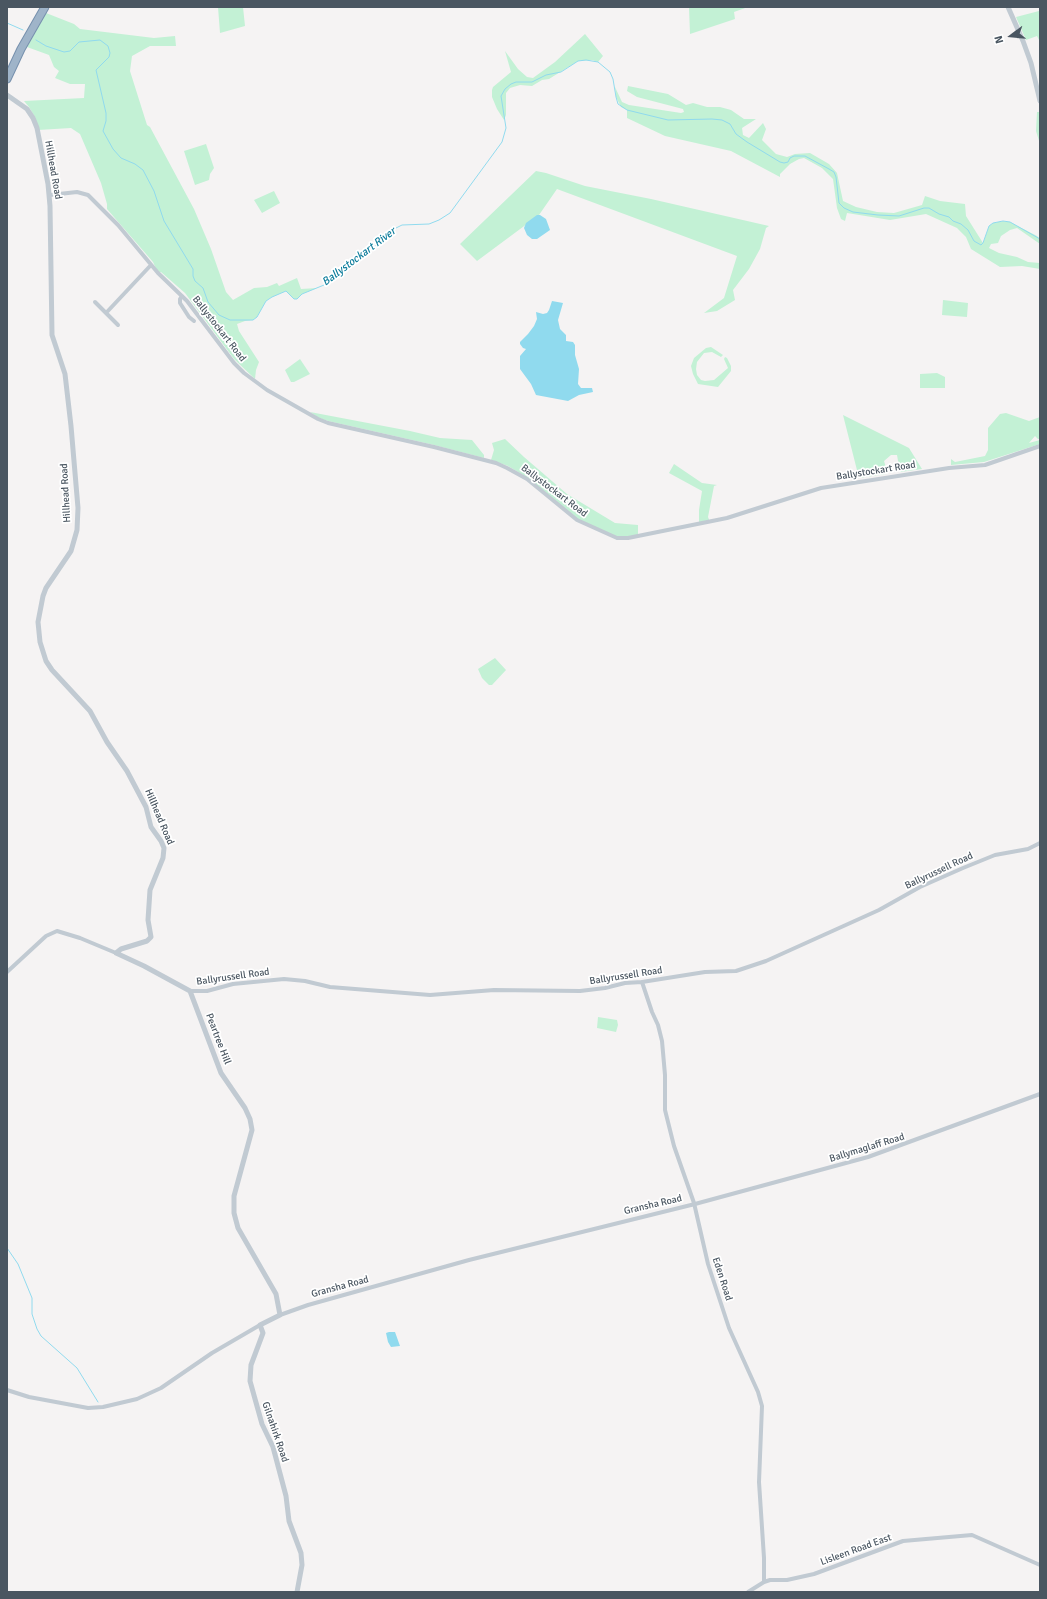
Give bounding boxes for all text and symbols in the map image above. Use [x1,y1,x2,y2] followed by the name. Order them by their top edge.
[991,16,1031,56] north arrow
[992,34,1006,45] text: N
[42,140,64,200] street label: Hillhead Road
[320,225,398,289] water label: Ballystockart River
[190,294,248,364] street label: Ballystockart Road
[835,459,917,483] street label: Ballystockart Road
[518,462,590,520] street label: Ballystockart Road
[58,463,74,523] street label: Hillhead Road
[142,787,176,847] street label: Hillhead Road
[903,850,975,892] street label: Ballyrussell Road
[589,964,663,988] street label: Ballyrussell Road
[196,966,270,988] street label: Ballyrussell Road
[203,1012,233,1066] street label: Peartree Hill
[828,1131,906,1165] street label: Ballymaglaff Road
[623,1193,683,1217] street label: Gransha Road
[709,1256,735,1302] street label: Eden Road
[310,1274,370,1300] street label: Gransha Road
[259,1400,291,1464] street label: Gilnahirk Road
[819,1532,893,1568] street label: Lisleen Road East

